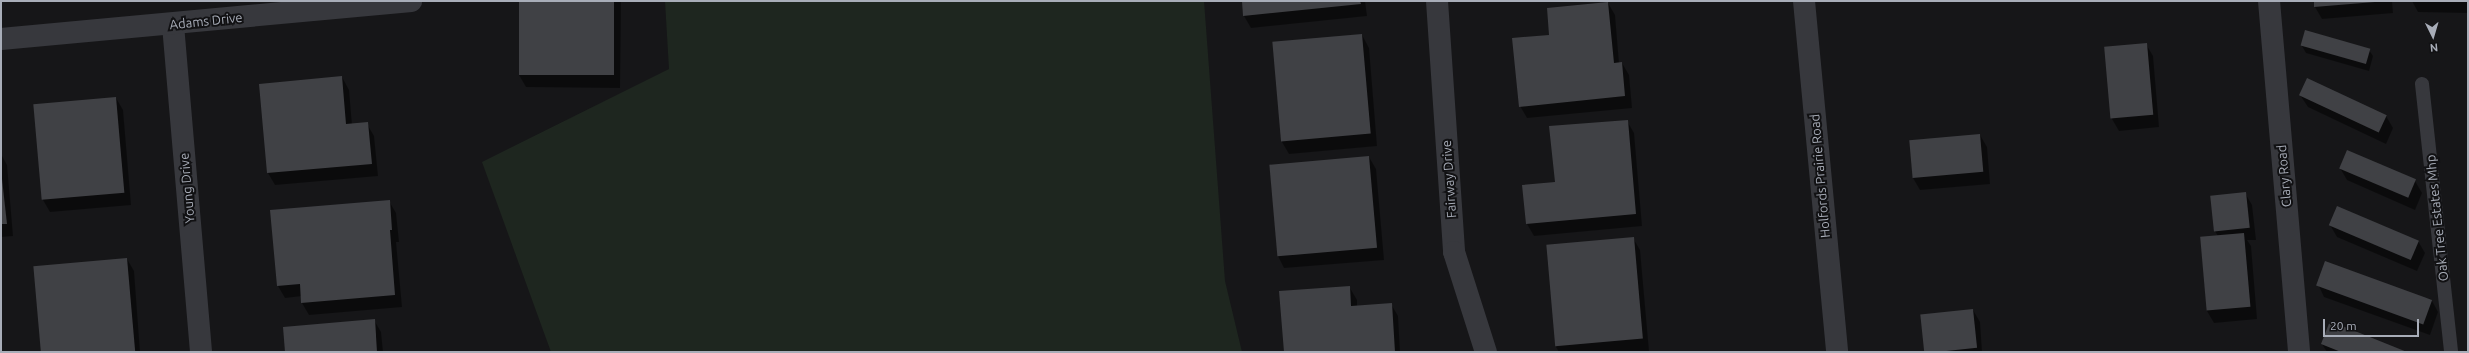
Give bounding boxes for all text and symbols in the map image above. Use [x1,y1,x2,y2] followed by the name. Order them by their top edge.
[169,9,243,33] street label: Adams Drive
[2413,16,2453,56] north arrow
[2429,42,2439,54] text: N
[1807,113,1833,239] street label: Holfords Prairie Road
[1438,140,1460,218] street label: Fairway Drive
[2274,144,2294,208] street label: Clary Road
[176,152,198,224] street label: Young Drive
[2423,154,2451,282] street label: Oak Tree Estates Mhp
[2325,311,2421,337] scale bar
[2330,319,2357,332] text: 20 m

